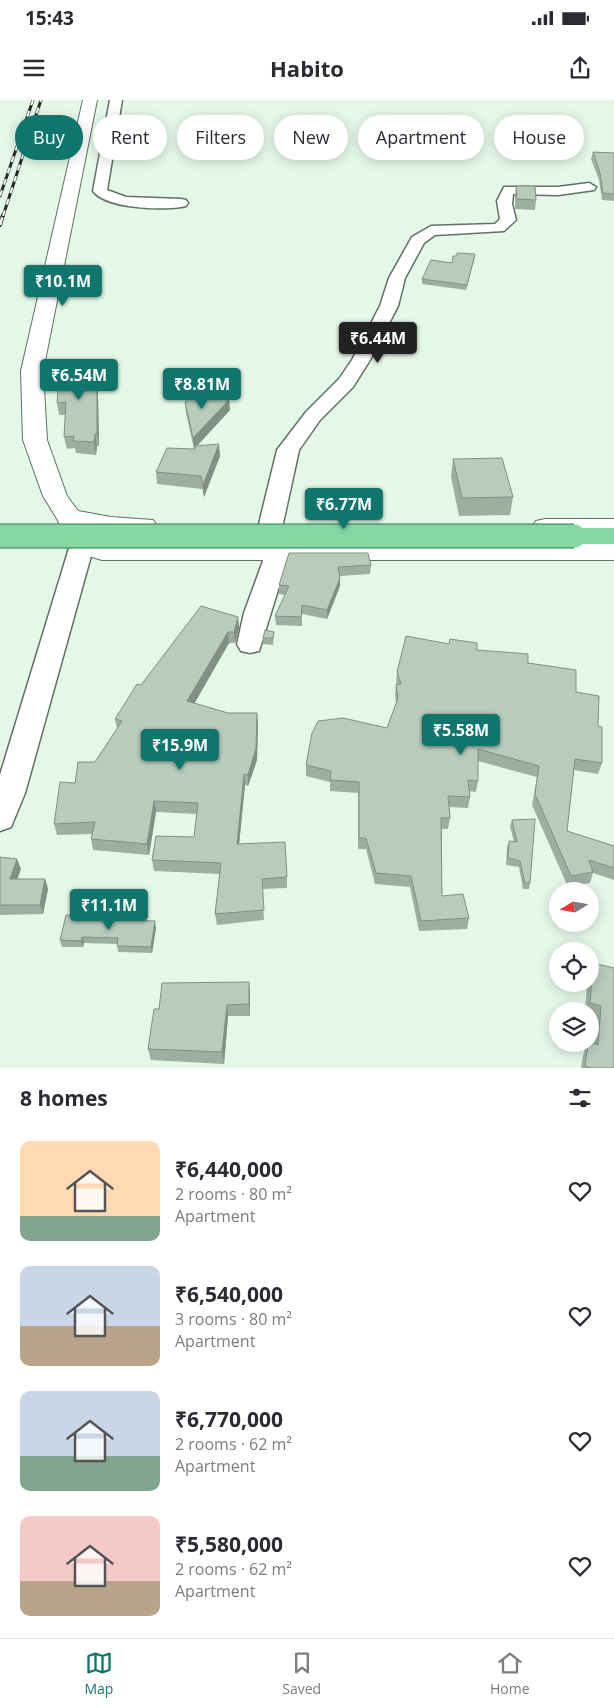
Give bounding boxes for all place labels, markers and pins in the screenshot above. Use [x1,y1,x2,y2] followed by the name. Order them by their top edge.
[22,264,104,307] pin: ₹10.1M
[337,322,419,364] pin: ₹6.44M
[38,358,120,401] pin: ₹6.54M
[161,368,243,410] pin: ₹8.81M
[303,488,385,530] pin: ₹6.77M
[420,714,502,756] pin: ₹5.58M
[139,728,221,771] pin: ₹15.9M
[68,888,150,931] pin: ₹11.1M

